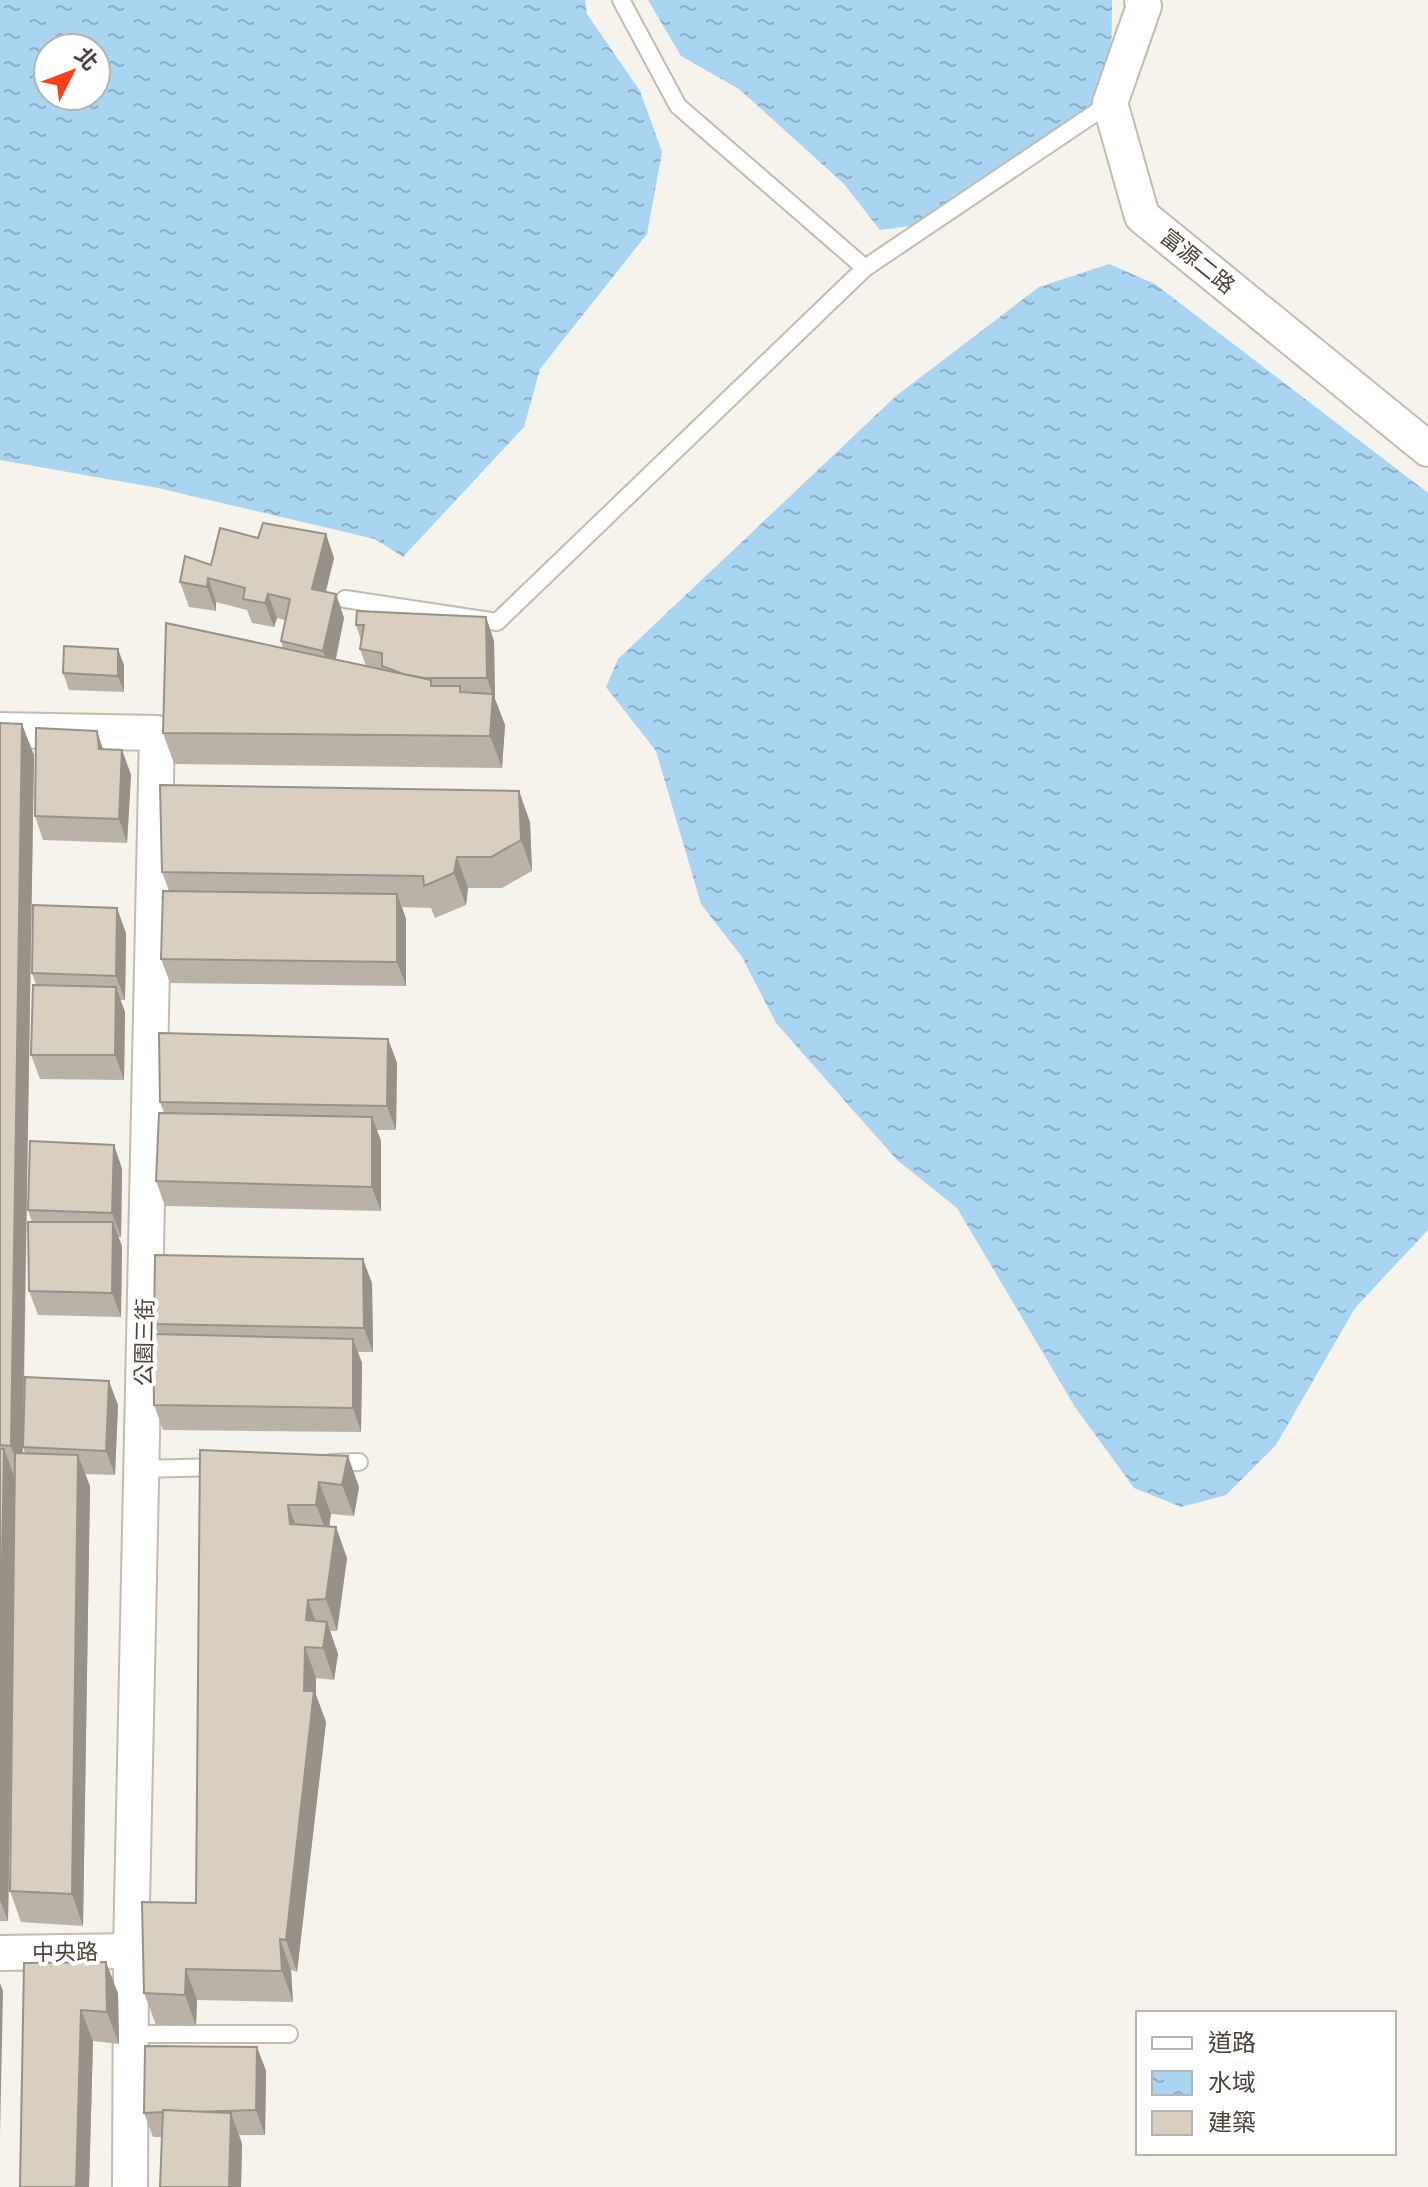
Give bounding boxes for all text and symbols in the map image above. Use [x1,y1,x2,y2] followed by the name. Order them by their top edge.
[32,32,112,112] north arrow
[68,41,105,77] text: 北
[1154,222,1241,300] street label: 富源二路
[129,1298,160,1386] street label: 公園三街
[32,1937,98,1968] street label: 中央路
[1136,2011,1396,2155] legend
[1208,2027,1256,2058] text: 道路
[1208,2067,1256,2098] text: 水域
[1208,2107,1256,2138] text: 建築

